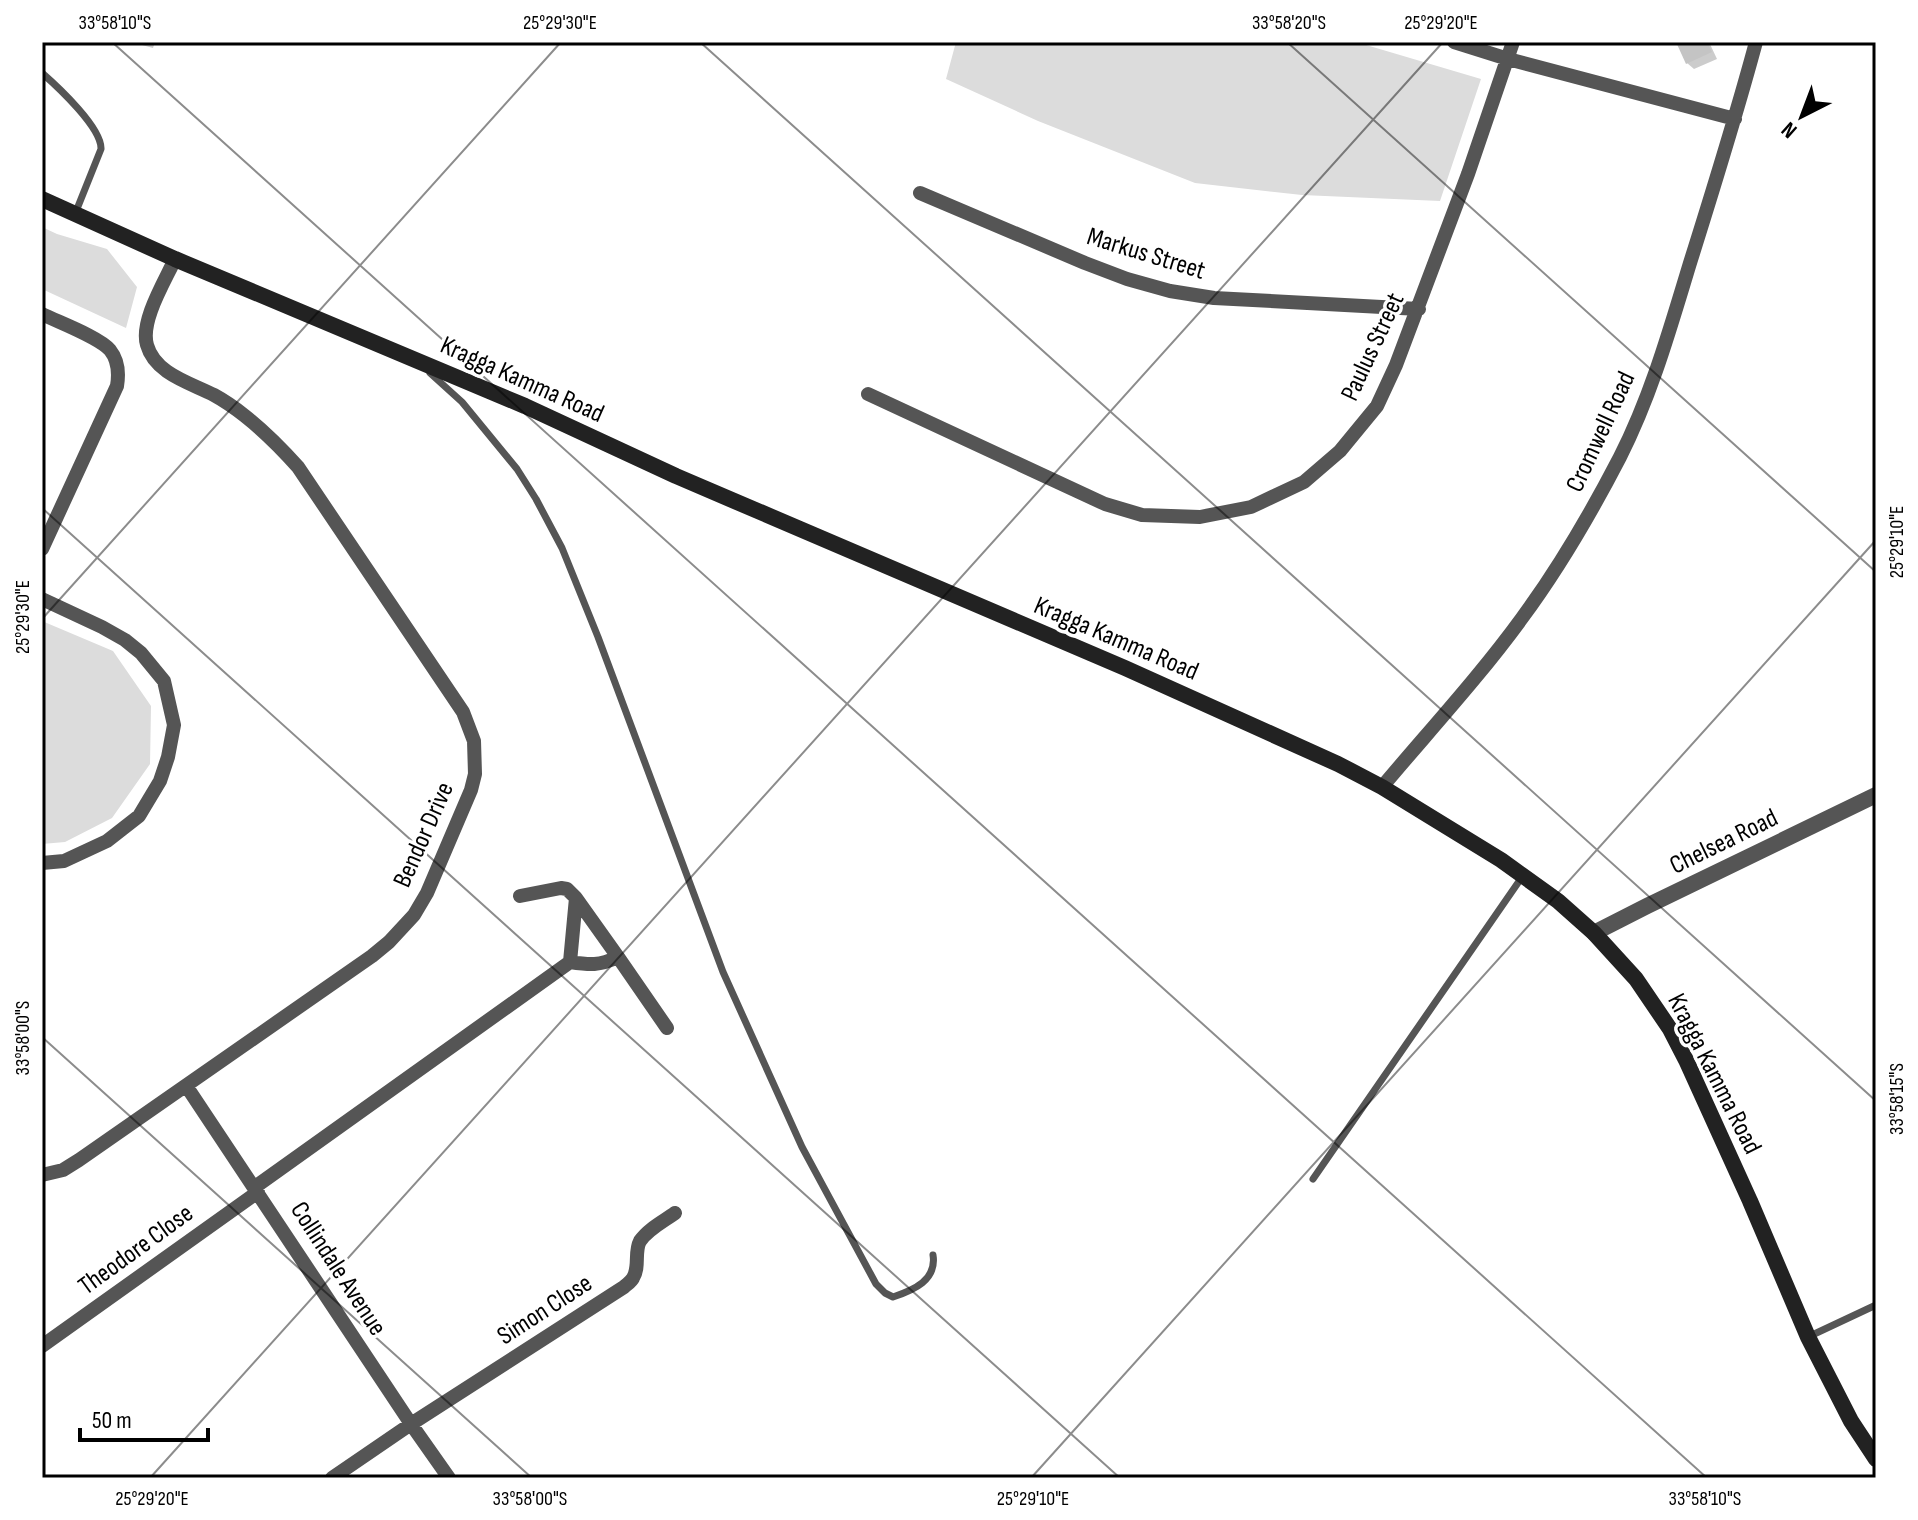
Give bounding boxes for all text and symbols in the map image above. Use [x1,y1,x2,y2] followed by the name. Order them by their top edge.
[79,11,151,35] text: 33°58'10"S
[523,11,597,35] text: 25°29'30"E
[1252,11,1326,35] text: 33°58'20"S
[1404,11,1478,35] text: 25°29'20"E
[1762,76,1842,156] north arrow
[1776,116,1803,144] text: N
[1083,221,1209,287] street label: Markus Street
[1335,288,1411,406] street label: Paulus Street
[435,330,609,430] street label: Kragga Kamma Road
[1560,367,1642,497] street label: Cromwell Road
[1885,506,1909,578] text: 25°29'10"E
[11,580,35,654] text: 25°29'30"E
[1029,590,1203,688] street label: Kragga Kamma Road
[387,778,461,892] street label: Bendor Drive
[1665,803,1783,881] street label: Chelsea Road
[1660,989,1768,1159] street label: Kragga Kamma Road
[11,1001,35,1075] text: 33°58'00"S
[1885,1063,1909,1135] text: 33°58'15"S
[283,1196,393,1342] street label: Collindale Avenue
[73,1198,199,1302] street label: Theodore Close
[492,1268,598,1352] street label: Simon Close
[80,1392,208,1442] scale bar
[92,1406,132,1435] text: 50 m
[115,1487,189,1511] text: 25°29'20"E
[493,1487,567,1511] text: 33°58'00"S
[997,1487,1069,1511] text: 25°29'10"E
[1669,1487,1741,1511] text: 33°58'10"S

